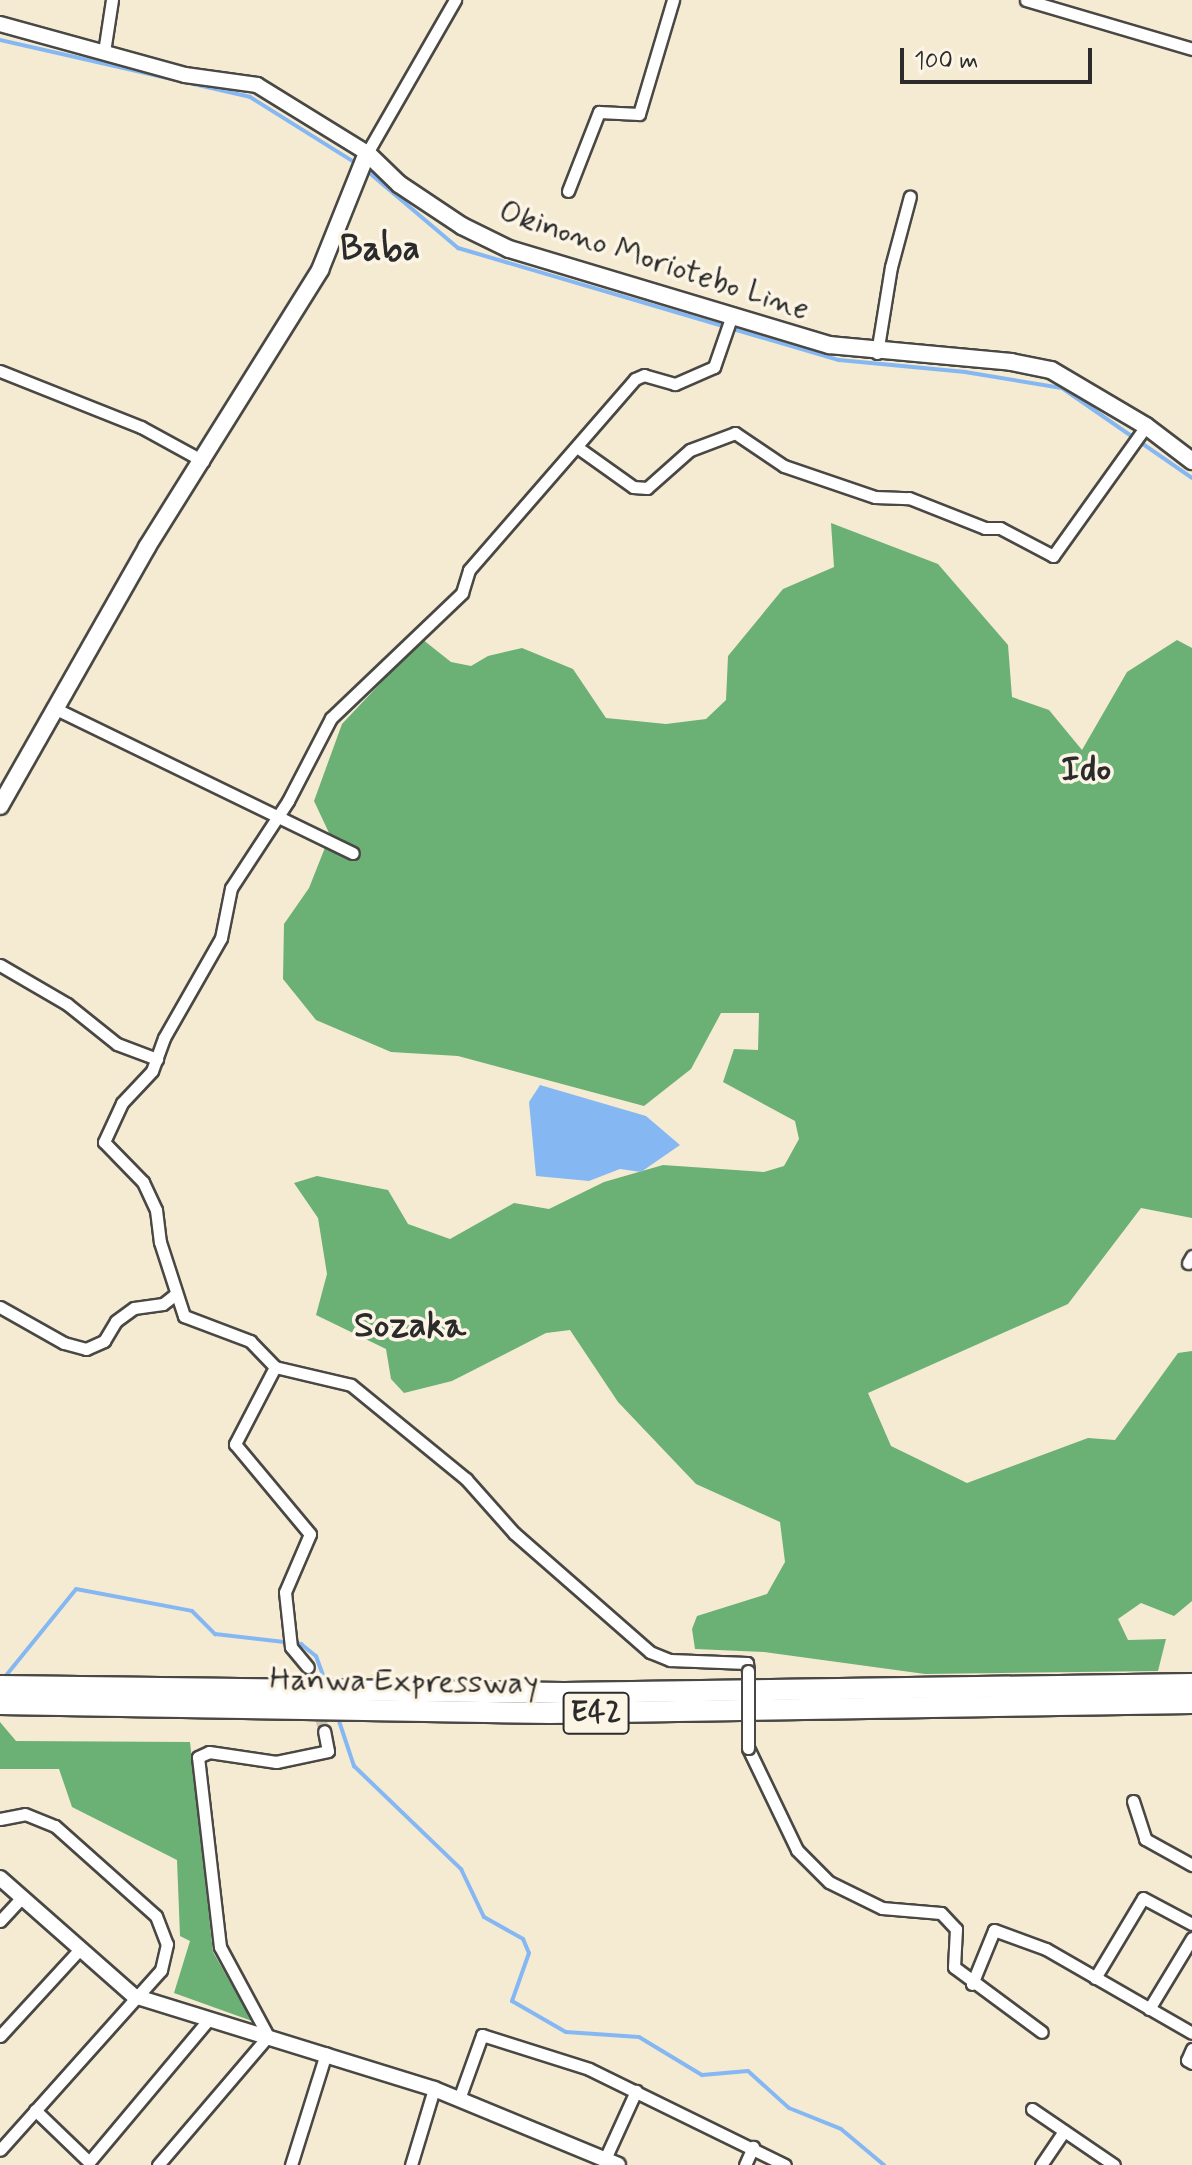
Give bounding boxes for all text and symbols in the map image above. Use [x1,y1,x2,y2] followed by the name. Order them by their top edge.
[904,32,1096,82] scale bar
[914,46,978,77] text: 100 m
[495,193,813,329] street label: Okinono Moriotebo Line
[340,228,420,272] district label: Baba
[1061,749,1111,793] district label: Ido
[354,1305,466,1349] district label: Sozaka
[267,1660,541,1704] street label: Hanwa Expressway
[562,1687,630,1739] road number: E42

